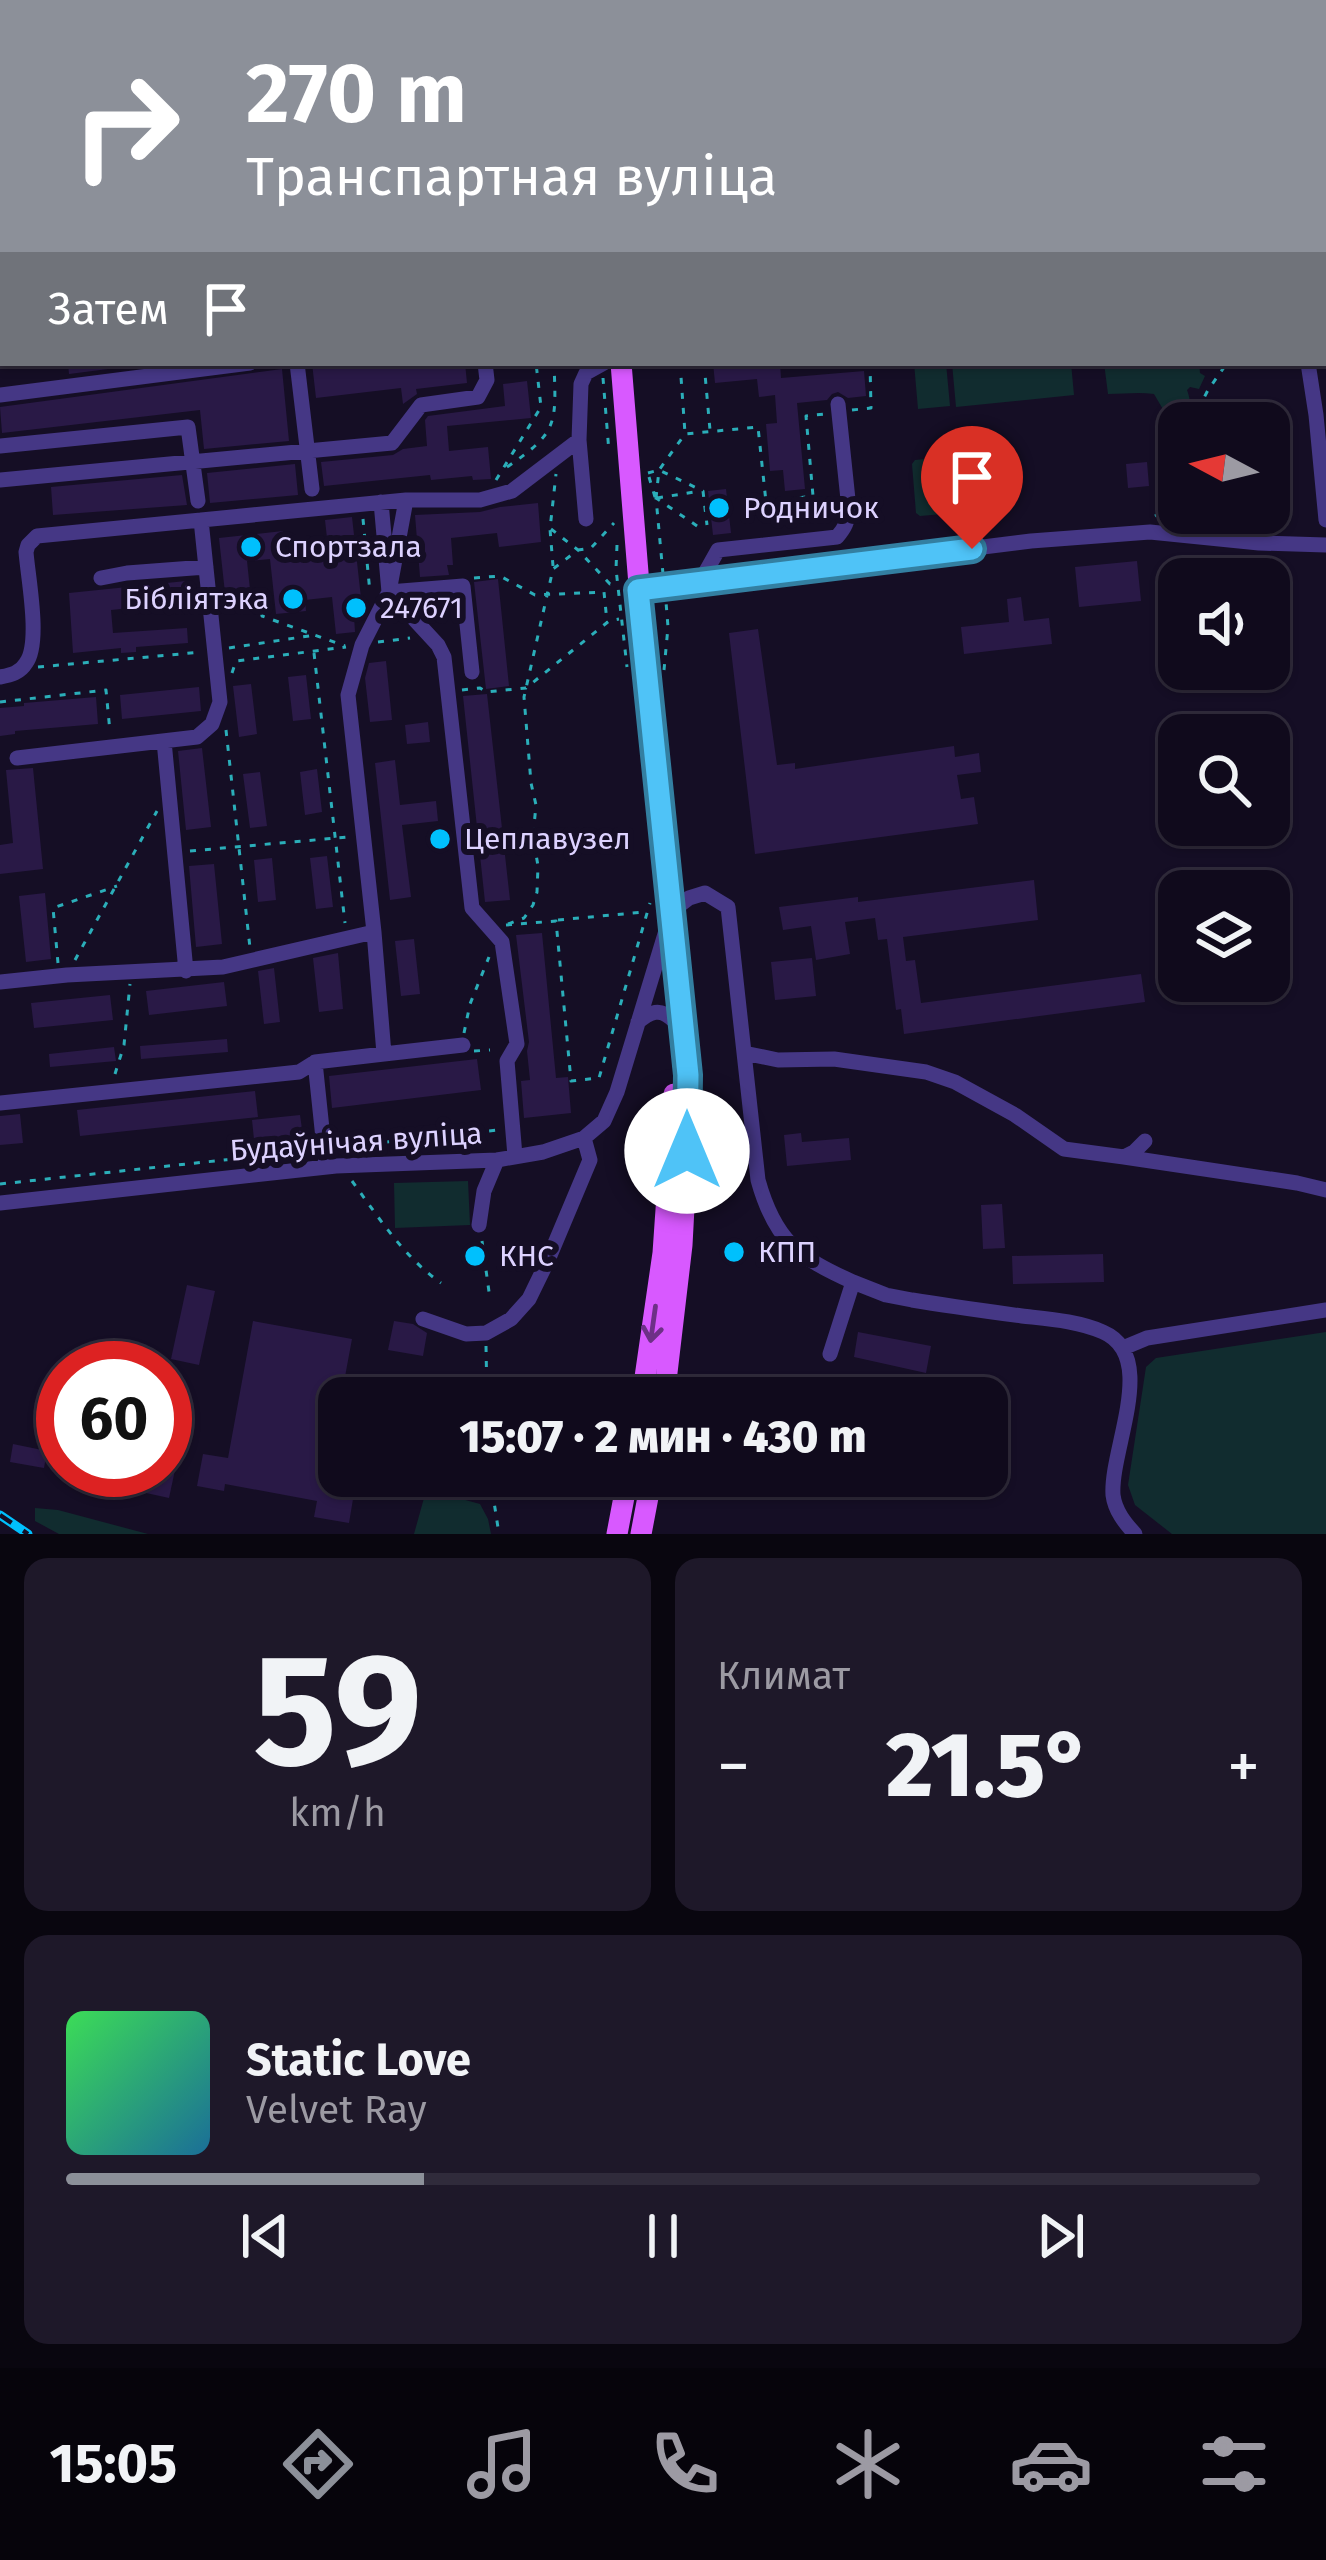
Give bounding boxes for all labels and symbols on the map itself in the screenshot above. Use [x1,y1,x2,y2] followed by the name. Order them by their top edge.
[1158,402,1290,534] north arrow
[921,426,1023,549] pin
[743,490,879,526] place label: Родничок
[706,495,732,521] marker: Родничок
[275,529,422,565] place label: Спортзала
[238,534,264,560] marker: Спортзала
[124,581,269,617] place label: Бібліятэка
[280,586,306,612] marker: Бібліятэка
[380,590,463,626] place label: 247671
[343,595,369,621] marker: 247671
[464,821,631,857] place label: Цеплавузел
[427,826,453,852] marker: Цеплавузел
[624,1088,750,1214] position arrow
[228,1115,484,1169] street label: Будаўнічая вуліца
[758,1234,816,1270] place label: КПП
[499,1238,554,1274] place label: КНС
[721,1239,747,1265] marker: КПП
[462,1243,488,1269] marker: КНС
[641,1303,664,1342] one-way arrow
[36,1341,192,1497] speed limit sign: 60

